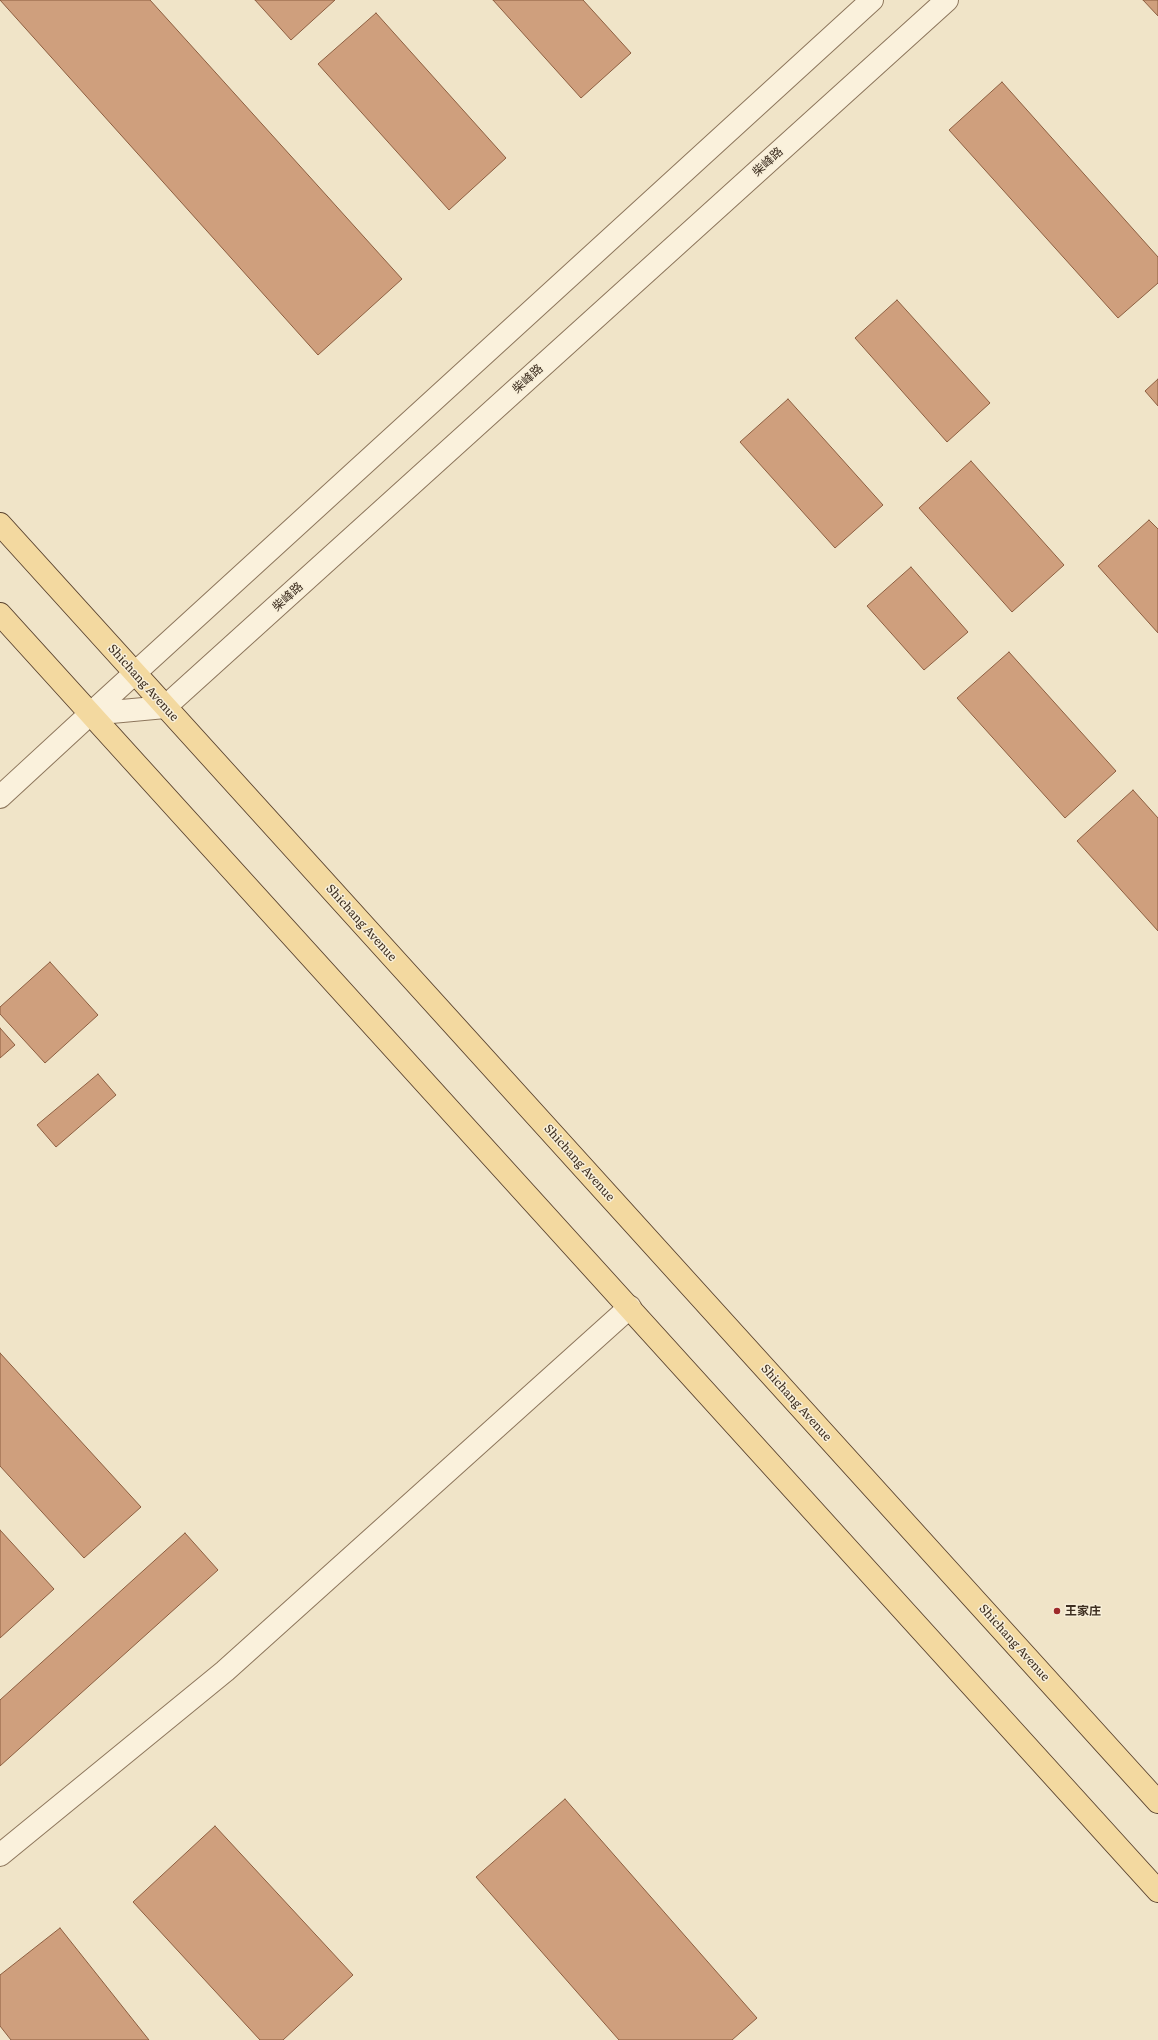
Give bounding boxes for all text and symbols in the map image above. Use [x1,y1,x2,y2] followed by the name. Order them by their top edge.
[750,145,786,179] street label: 柴峰路
[510,362,546,396] street label: 柴峰路
[270,580,306,614] street label: 柴峰路
[105,642,181,724] street label: Shichang Avenue
[323,882,399,964] street label: Shichang Avenue
[541,1122,617,1204] street label: Shichang Avenue
[758,1362,834,1444] street label: Shichang Avenue
[976,1602,1052,1684] street label: Shichang Avenue
[1065,1604,1101,1618] place label: 王家庄
[1052,1606,1062,1616] marker: 王家庄

